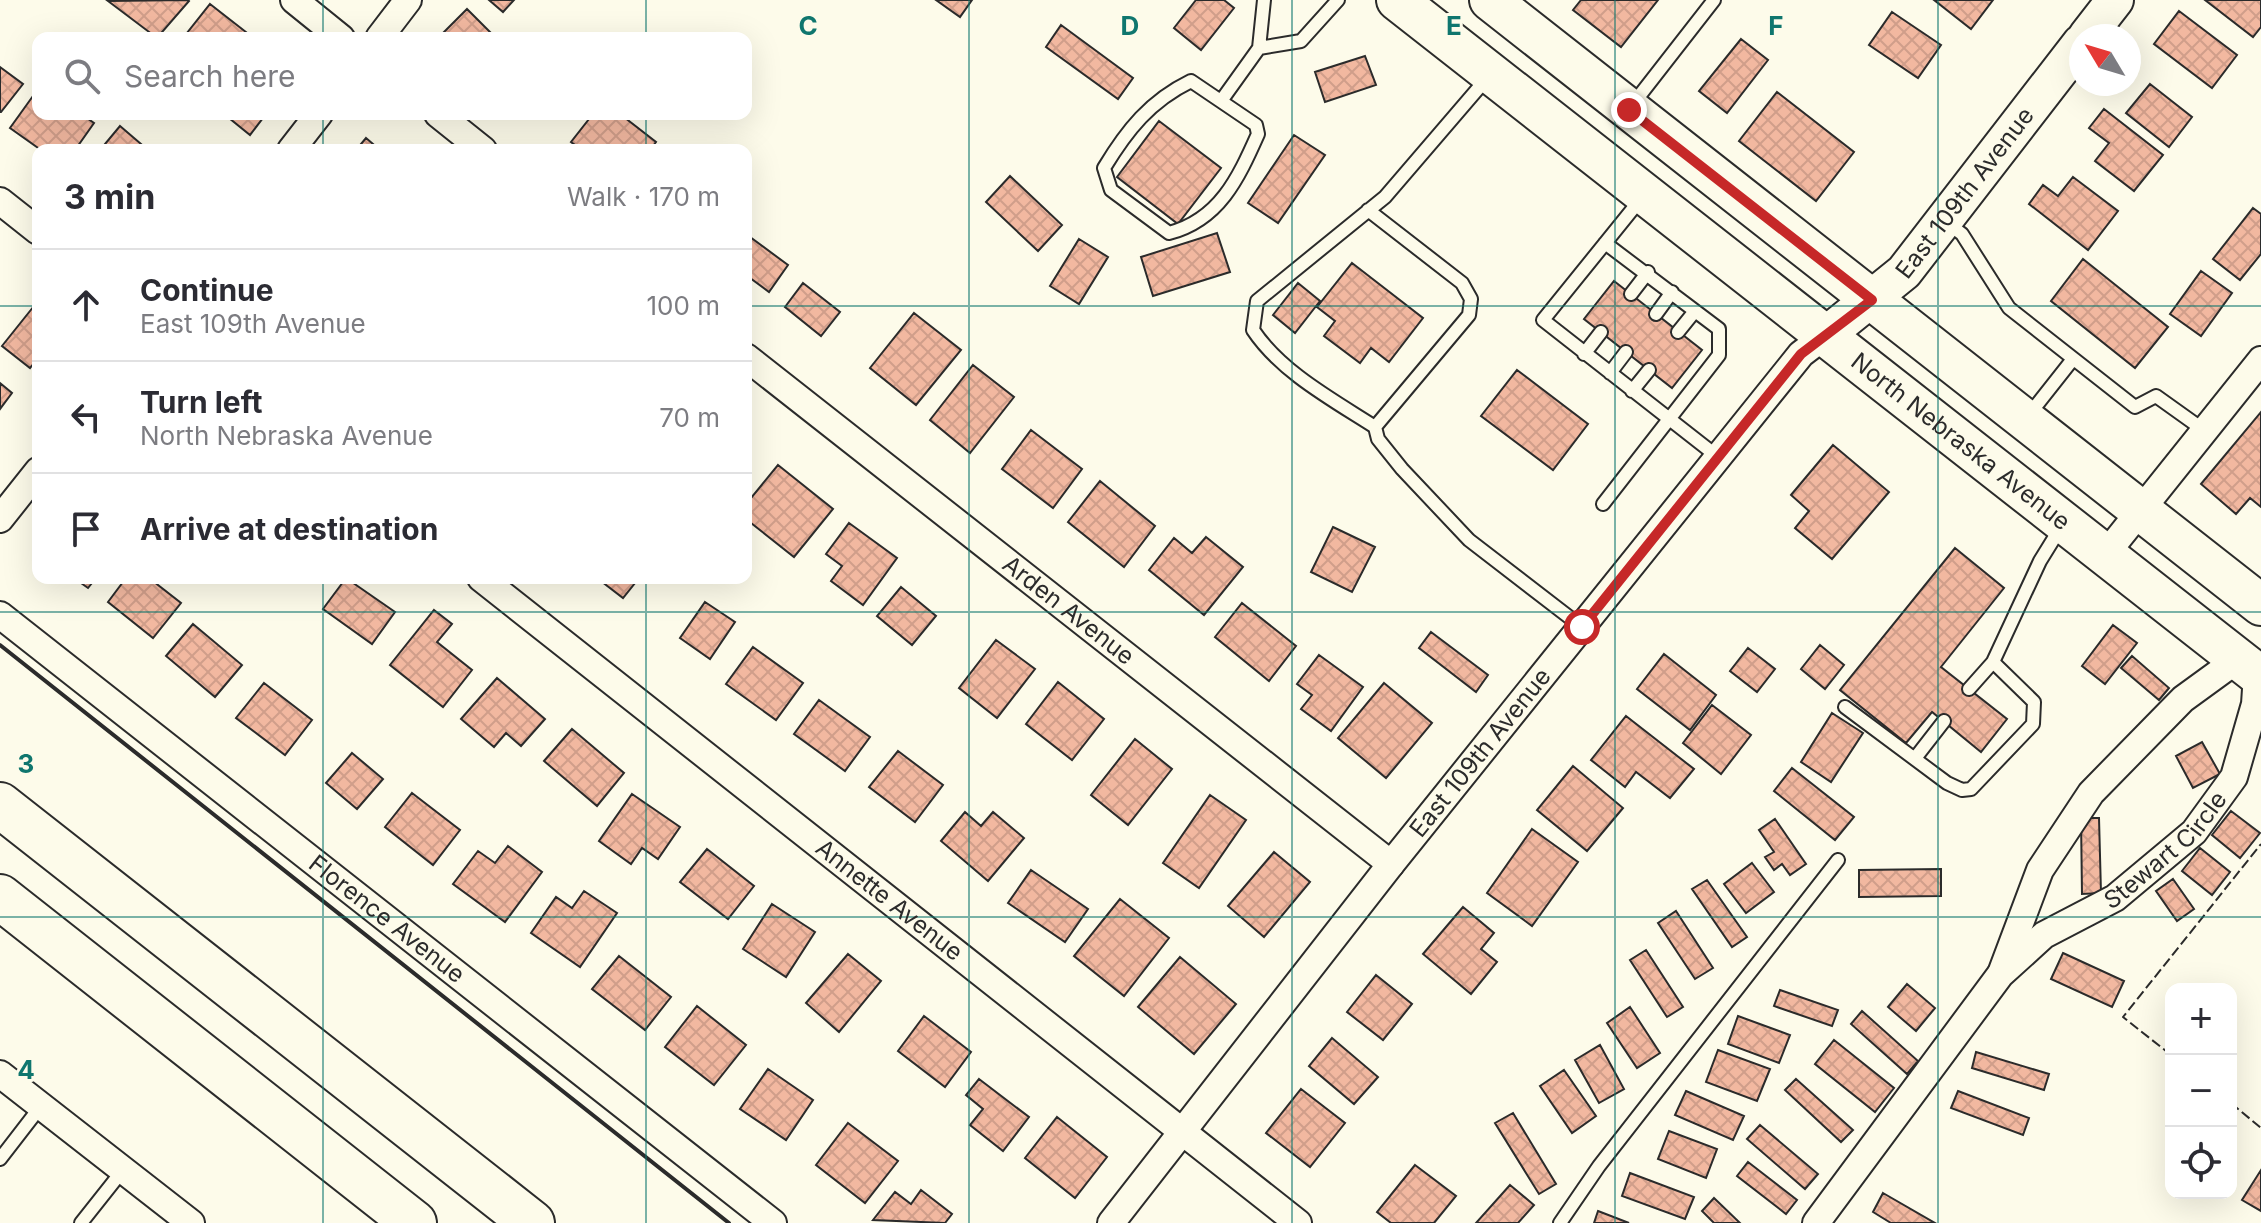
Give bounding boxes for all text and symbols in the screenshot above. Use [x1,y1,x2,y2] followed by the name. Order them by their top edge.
[798,10,818,41] text: C
[1121,10,1139,41] text: D
[1446,10,1462,41] text: E
[1768,10,1784,41] text: F
[2069,24,2141,96] north arrow
[32,32,752,120] search box
[60,54,104,98] icon: search
[124,58,296,94] text: Search here
[1611,92,1647,128] route end
[1889,101,2040,284] street label: East 109th Avenue
[64,176,155,217] text: 3 min
[567,181,720,212] text: Walk · 170 m
[140,272,274,308] text: Continue
[64,283,108,327] icon: ahead
[647,290,720,321] text: 100 m
[140,308,366,339] text: East 109th Avenue
[1846,346,2076,536] street label: North Nebraska Avenue
[140,384,262,420] text: Turn left
[64,395,108,439] icon: left
[659,402,720,433] text: 70 m
[140,420,433,451] text: North Nebraska Avenue
[64,507,108,551] icon: arrive
[140,511,438,547] text: Arrive at destination
[997,549,1140,671] street label: Arden Avenue
[1564,609,1600,645] route start
[1403,662,1557,843] street label: East 109th Avenue
[18,748,34,779] text: 3
[2099,786,2233,915] street label: Stewart Circle
[810,833,969,967] street label: Annette Avenue
[303,849,471,989] street label: Florence Avenue
[2165,983,2237,1199] map controls
[2165,983,2237,1055] button: +
[17,1054,35,1085] text: 4
[2165,1055,2237,1127] button: −
[2165,1127,2237,1199] button: locate

